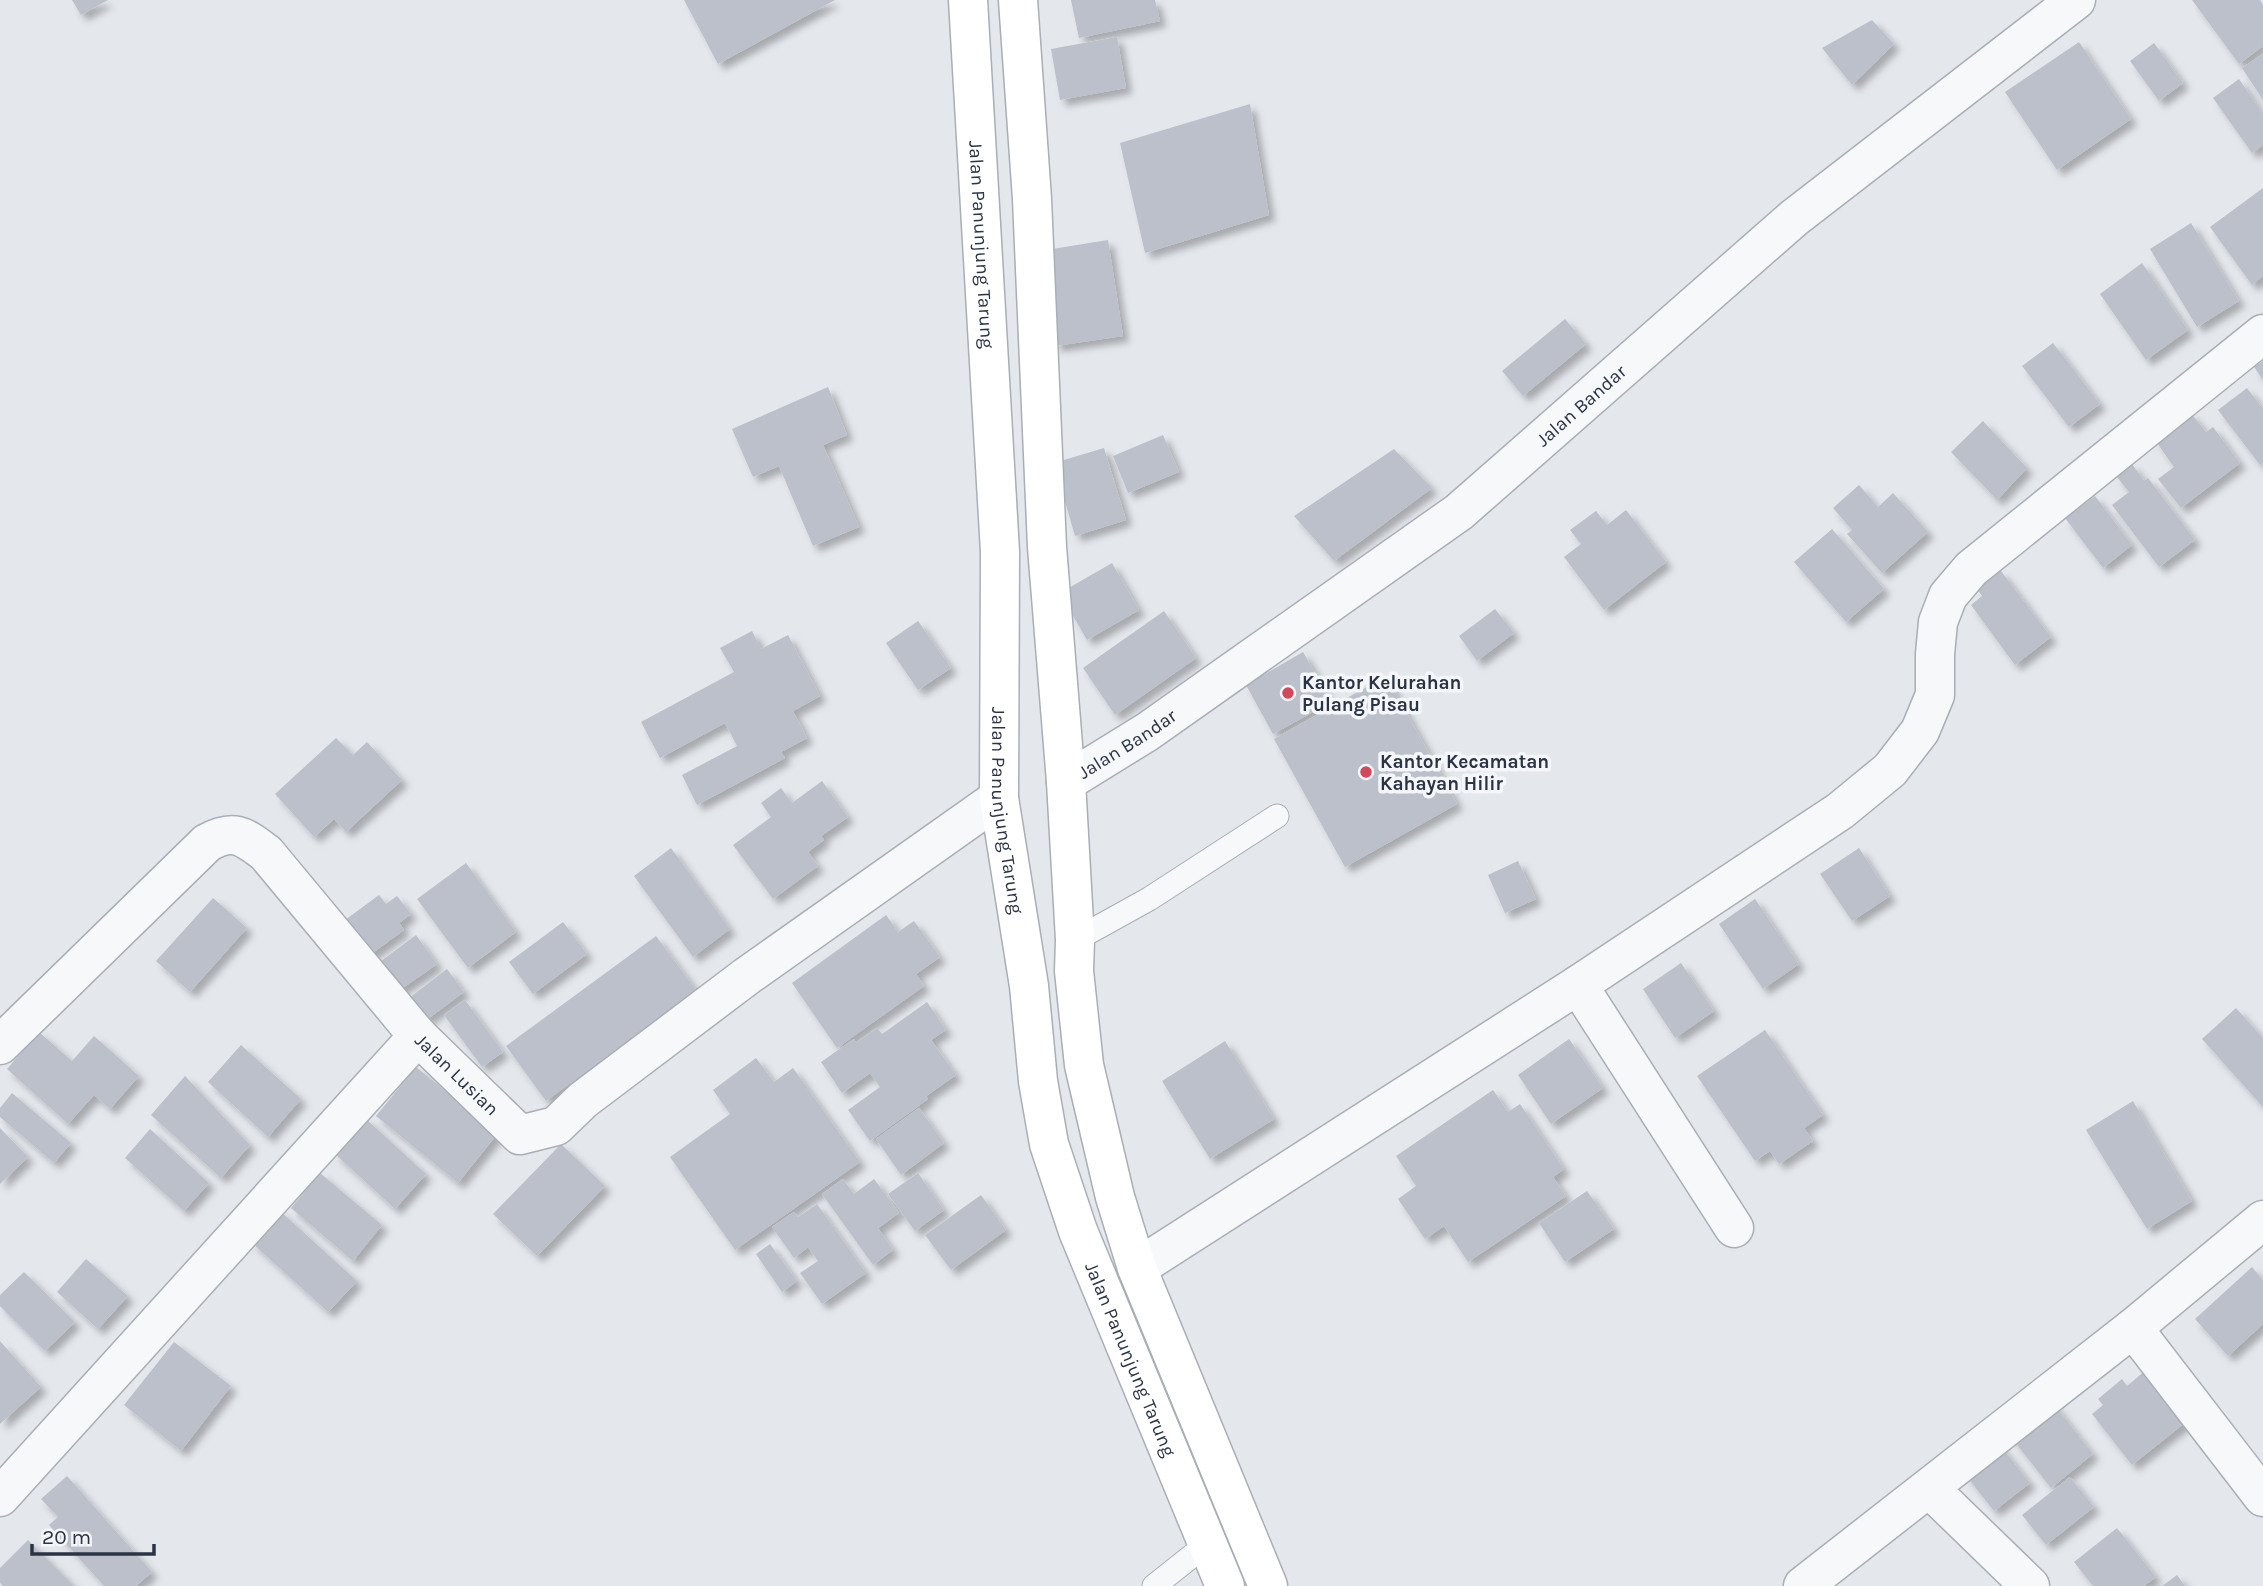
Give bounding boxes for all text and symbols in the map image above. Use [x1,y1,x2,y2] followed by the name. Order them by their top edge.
[964,140,998,350] street label: Jalan Panunjung Tarung
[1532,360,1631,451] street label: Jalan Bandar
[1302,672,1461,716] place label: Kantor Kelurahan Pulang Pisau
[1280,685,1296,701] marker: Kantor Kelurahan Pulang Pisau
[1074,705,1181,784] street label: Jalan Bandar
[987,707,1027,916] street label: Jalan Panunjung Tarung
[1380,751,1549,795] place label: Kantor Kecamatan Kahayan Hilir
[1358,764,1374,780] marker: Kantor Kecamatan Kahayan Hilir
[410,1029,503,1120] street label: Jalan Lusian
[1080,1259,1180,1460] street label: Jalan Panunjung Tarung
[32,1512,154,1556] scale bar
[42,1525,91,1549] text: 20 m

